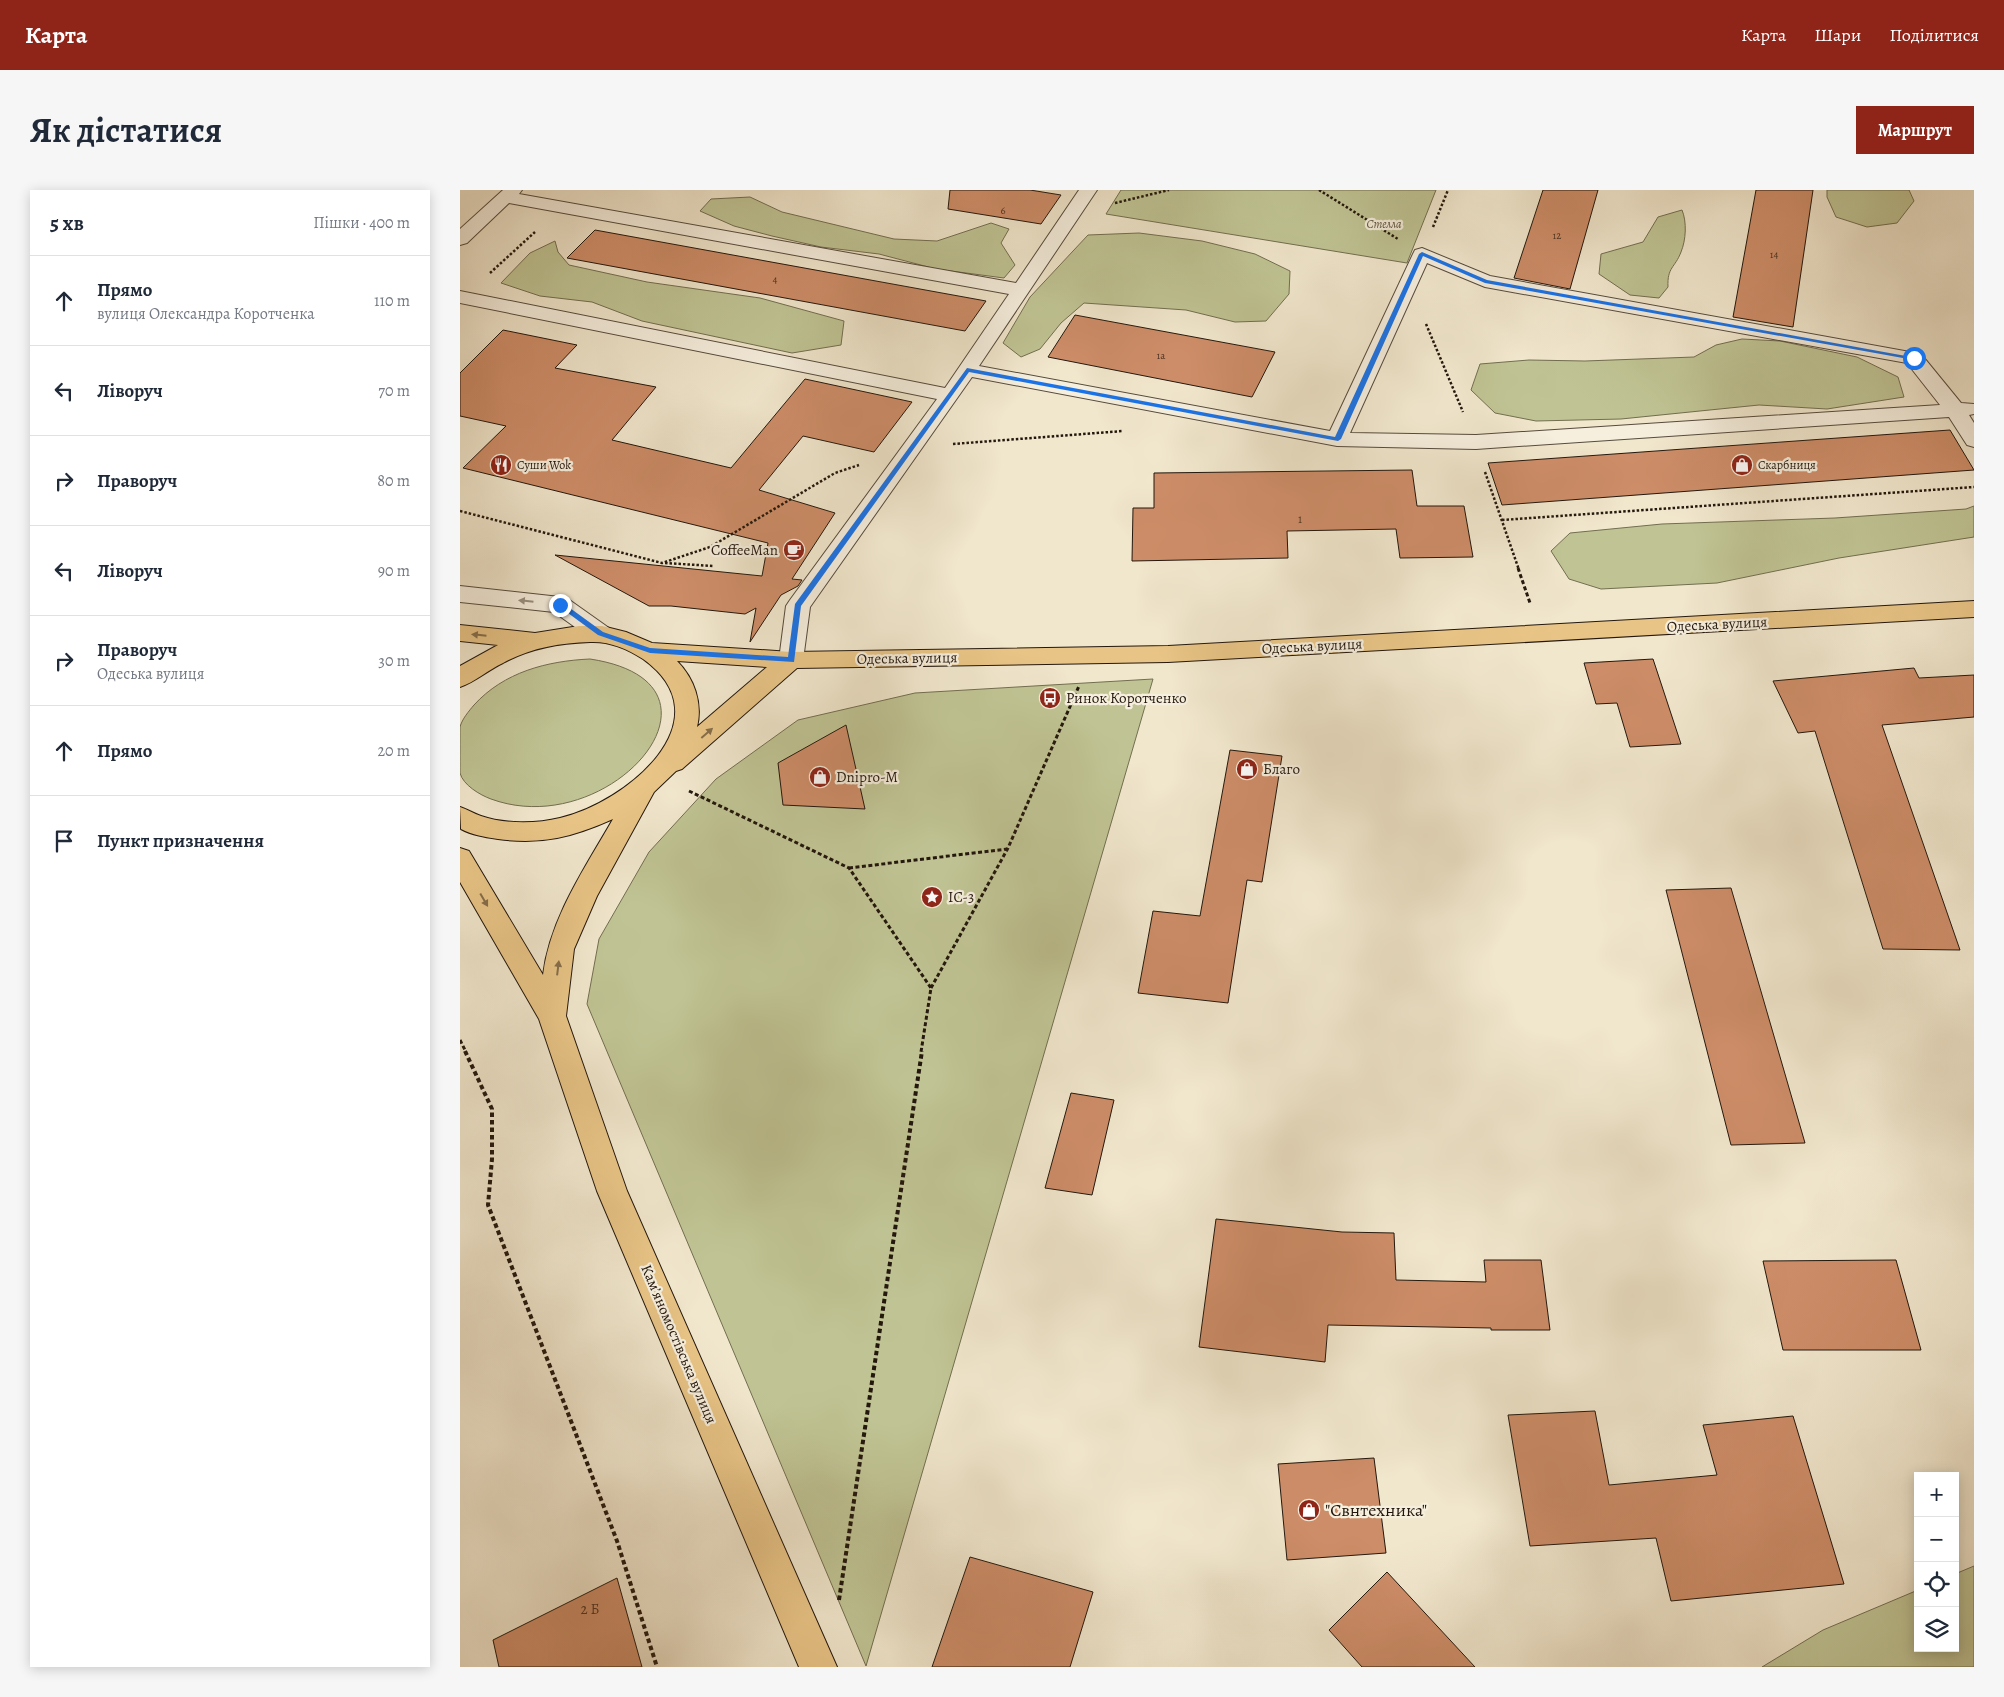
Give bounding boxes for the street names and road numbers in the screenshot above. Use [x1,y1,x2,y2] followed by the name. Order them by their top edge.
[1666,611,1768,637] street label: Одеська вулиця
[1261,633,1363,659] street label: Одеська вулиця
[856,647,958,669] street label: Одеська вулиця
[636,1261,722,1427] street label: Камʼяномостівська вулиця

